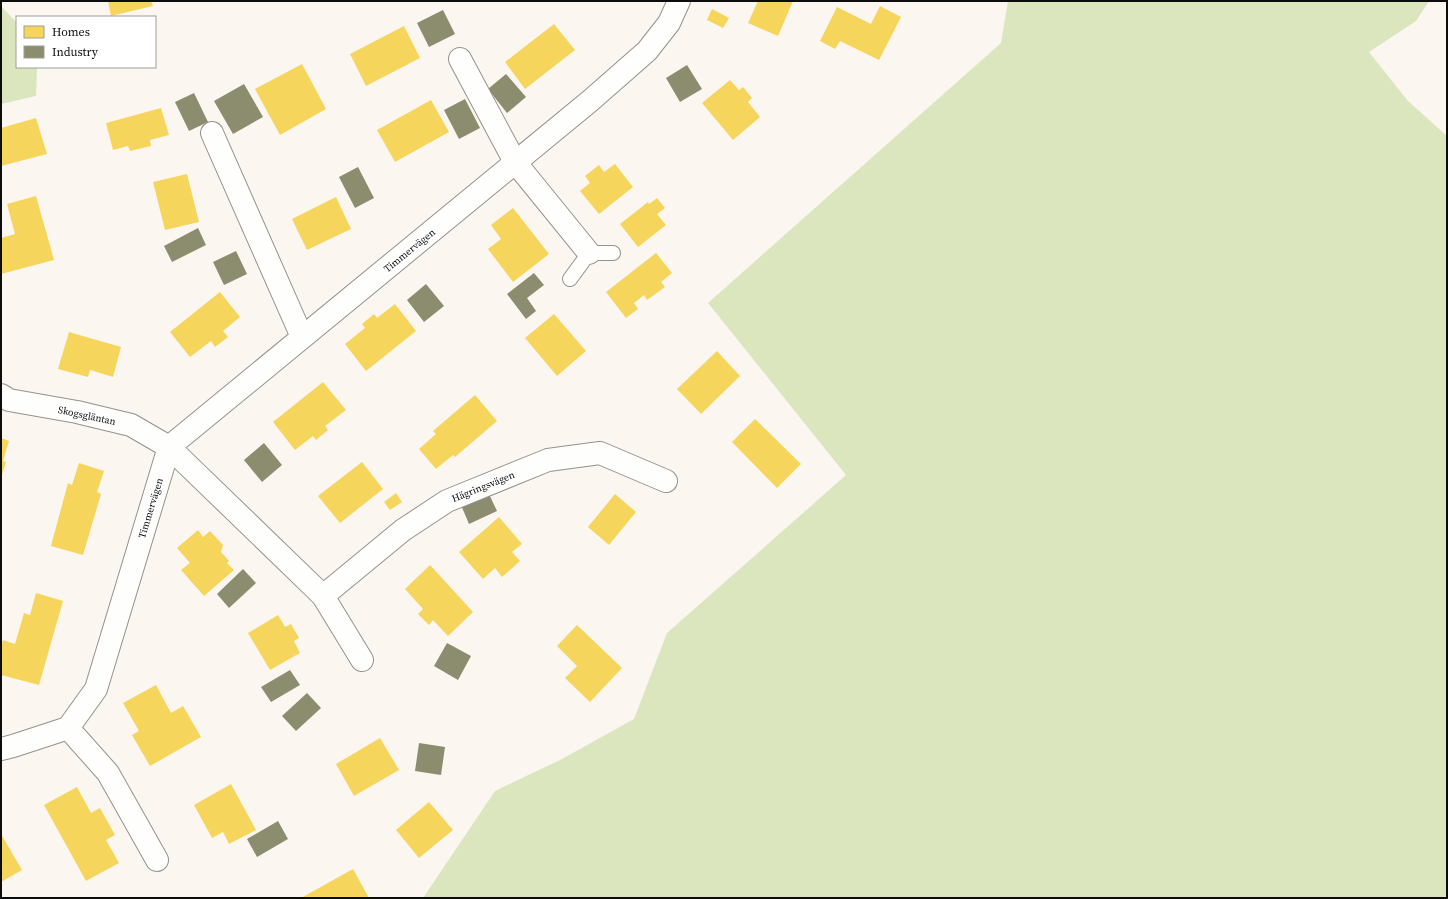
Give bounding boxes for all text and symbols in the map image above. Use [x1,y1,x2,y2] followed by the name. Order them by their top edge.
[16,16,156,68] legend
[52,24,90,40] text: Homes
[52,44,99,60] text: Industry
[381,226,438,275] street label: Timmervägen
[57,403,117,428] street label: Skogsgläntan
[450,468,517,505] street label: Hägringsvägen
[135,476,166,540] street label: Timmervägen

